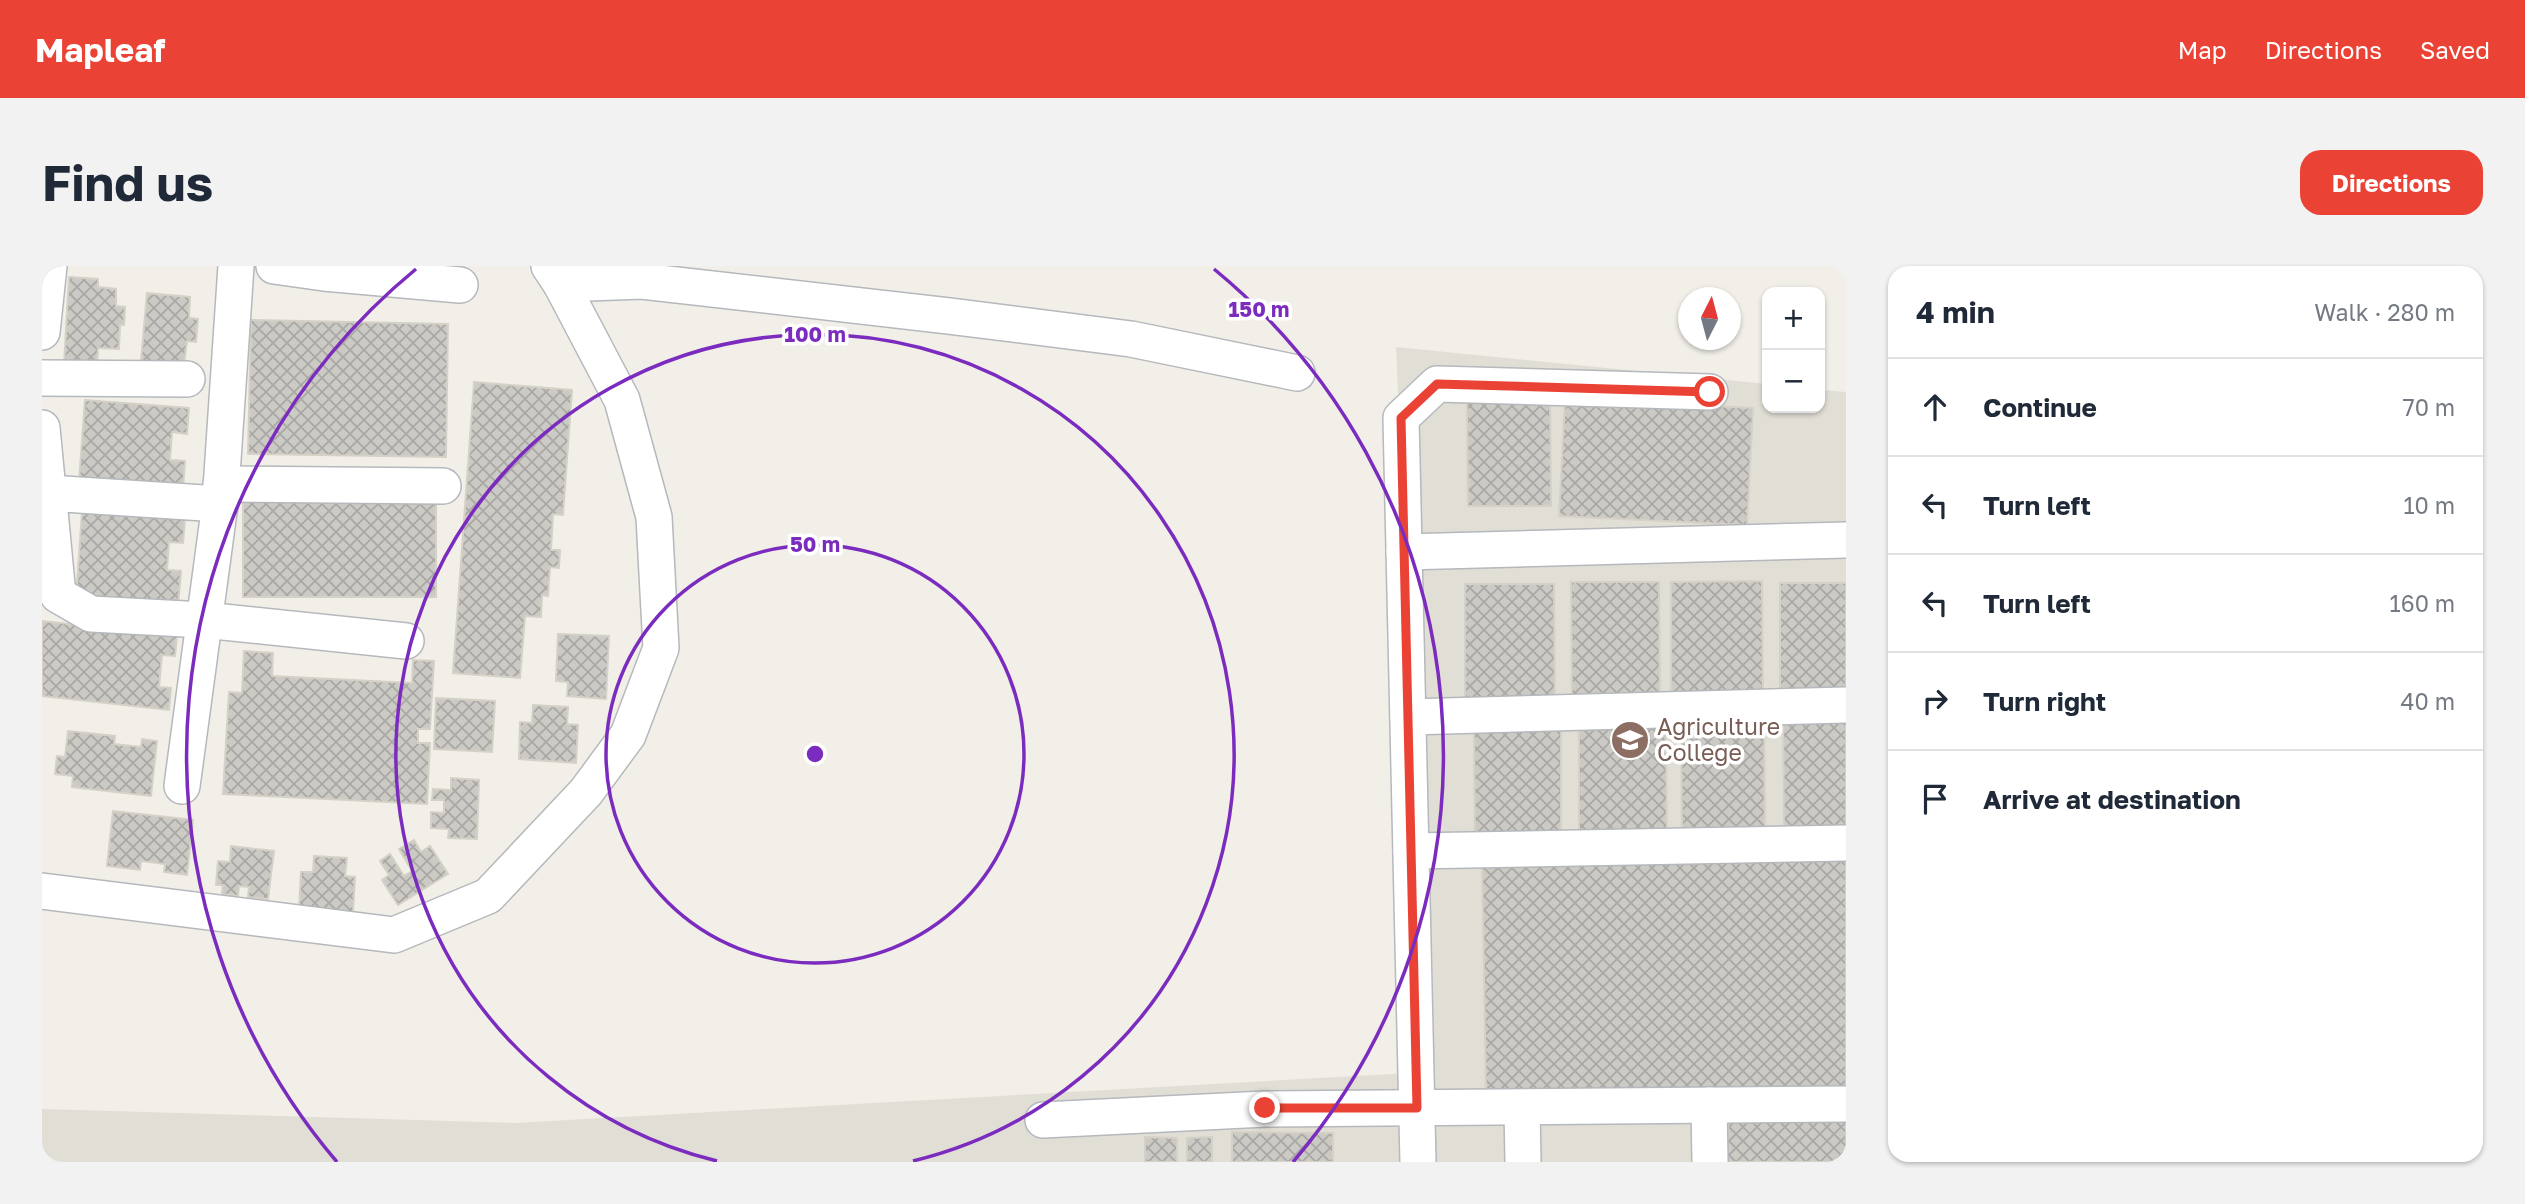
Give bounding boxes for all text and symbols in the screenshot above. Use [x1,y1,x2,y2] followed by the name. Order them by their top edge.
[35,30,165,69] text: Mapleaf
[2178,35,2227,64] text: Map
[2265,35,2382,64] text: Directions
[2420,35,2490,64] text: Saved
[2300,150,2483,215] button: Directions
[42,153,213,212] text: Find us
[1678,287,1741,350] north arrow
[1762,287,1825,413] map controls
[1762,287,1825,350] button: +
[1916,294,1995,330] text: 4 min
[1229,296,1289,322] text: 150 m
[2314,298,2455,326] text: Walk · 280 m
[784,321,846,347] text: 100 m
[1762,350,1825,413] button: −
[1694,376,1725,407] route start
[1916,388,1954,426] icon: ahead
[1983,392,2097,423] text: Continue
[2402,393,2455,421] text: 70 m
[1916,486,1954,524] icon: left
[1983,490,2091,521] text: Turn left
[2403,491,2455,519] text: 10 m
[790,531,840,557] text: 50 m
[1916,584,1954,622] icon: left
[1983,588,2091,619] text: Turn left
[2390,589,2455,617] text: 160 m
[1916,682,1954,720] icon: right
[1983,686,2106,717] text: Turn right
[2401,687,2455,715] text: 40 m
[1657,712,1780,766] place label: Agriculture College
[1609,719,1651,761] school or university icon: Agriculture College
[803,742,827,766] centre of rings
[1916,780,1954,818] icon: arrive
[1983,784,2241,815] text: Arrive at destination
[1249,1092,1280,1123] route end

